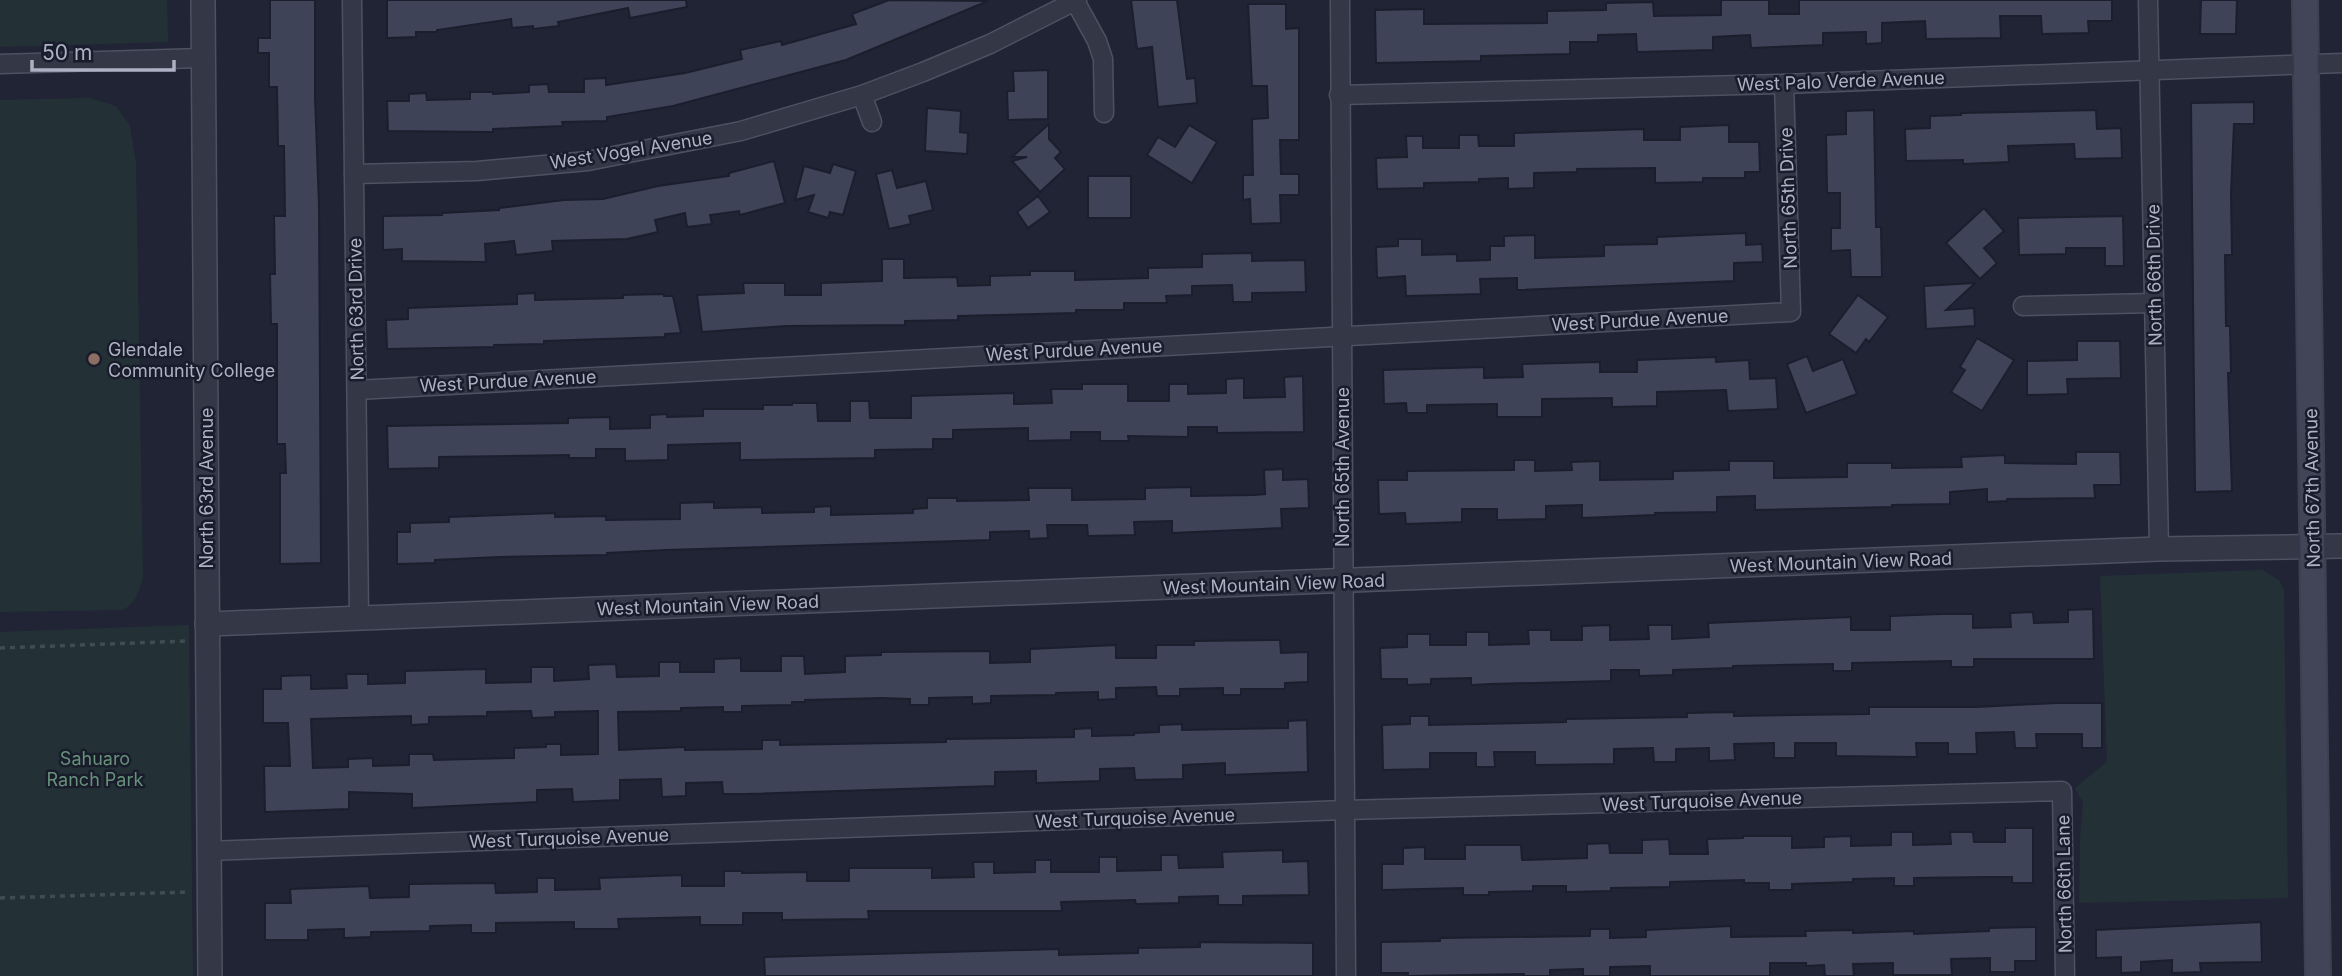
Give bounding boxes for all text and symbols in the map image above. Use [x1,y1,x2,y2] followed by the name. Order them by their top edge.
[32,28,173,72] scale bar
[42,40,92,65] text: 50 m
[1737,67,1945,95] street label: West Palo Verde Avenue
[548,127,714,173] street label: West Vogel Avenue
[1775,127,1801,269] street label: North 65th Drive
[2142,204,2166,346] street label: North 66th Drive
[344,238,368,380] street label: North 63rd Drive
[1551,305,1729,335] street label: West Purdue Avenue
[985,335,1163,365] street label: West Purdue Avenue
[108,339,275,381] place label: Glendale Community College
[86,351,102,367] marker: Glendale Community College
[419,366,597,396] street label: West Purdue Avenue
[1332,387,1353,547] street label: North 65th Avenue
[196,407,217,569] street label: North 63rd Avenue
[2300,408,2324,568] street label: North 67th Avenue
[1729,548,1953,576] street label: West Mountain View Road
[1162,570,1386,598] street label: West Mountain View Road
[596,591,820,619] street label: West Mountain View Road
[47,748,143,790] park label: Sahuaro Ranch Park
[1602,787,1802,815] street label: West Turquoise Avenue
[1035,804,1235,832] street label: West Turquoise Avenue
[2052,815,2076,953] street label: North 66th Lane
[469,824,669,852] street label: West Turquoise Avenue

